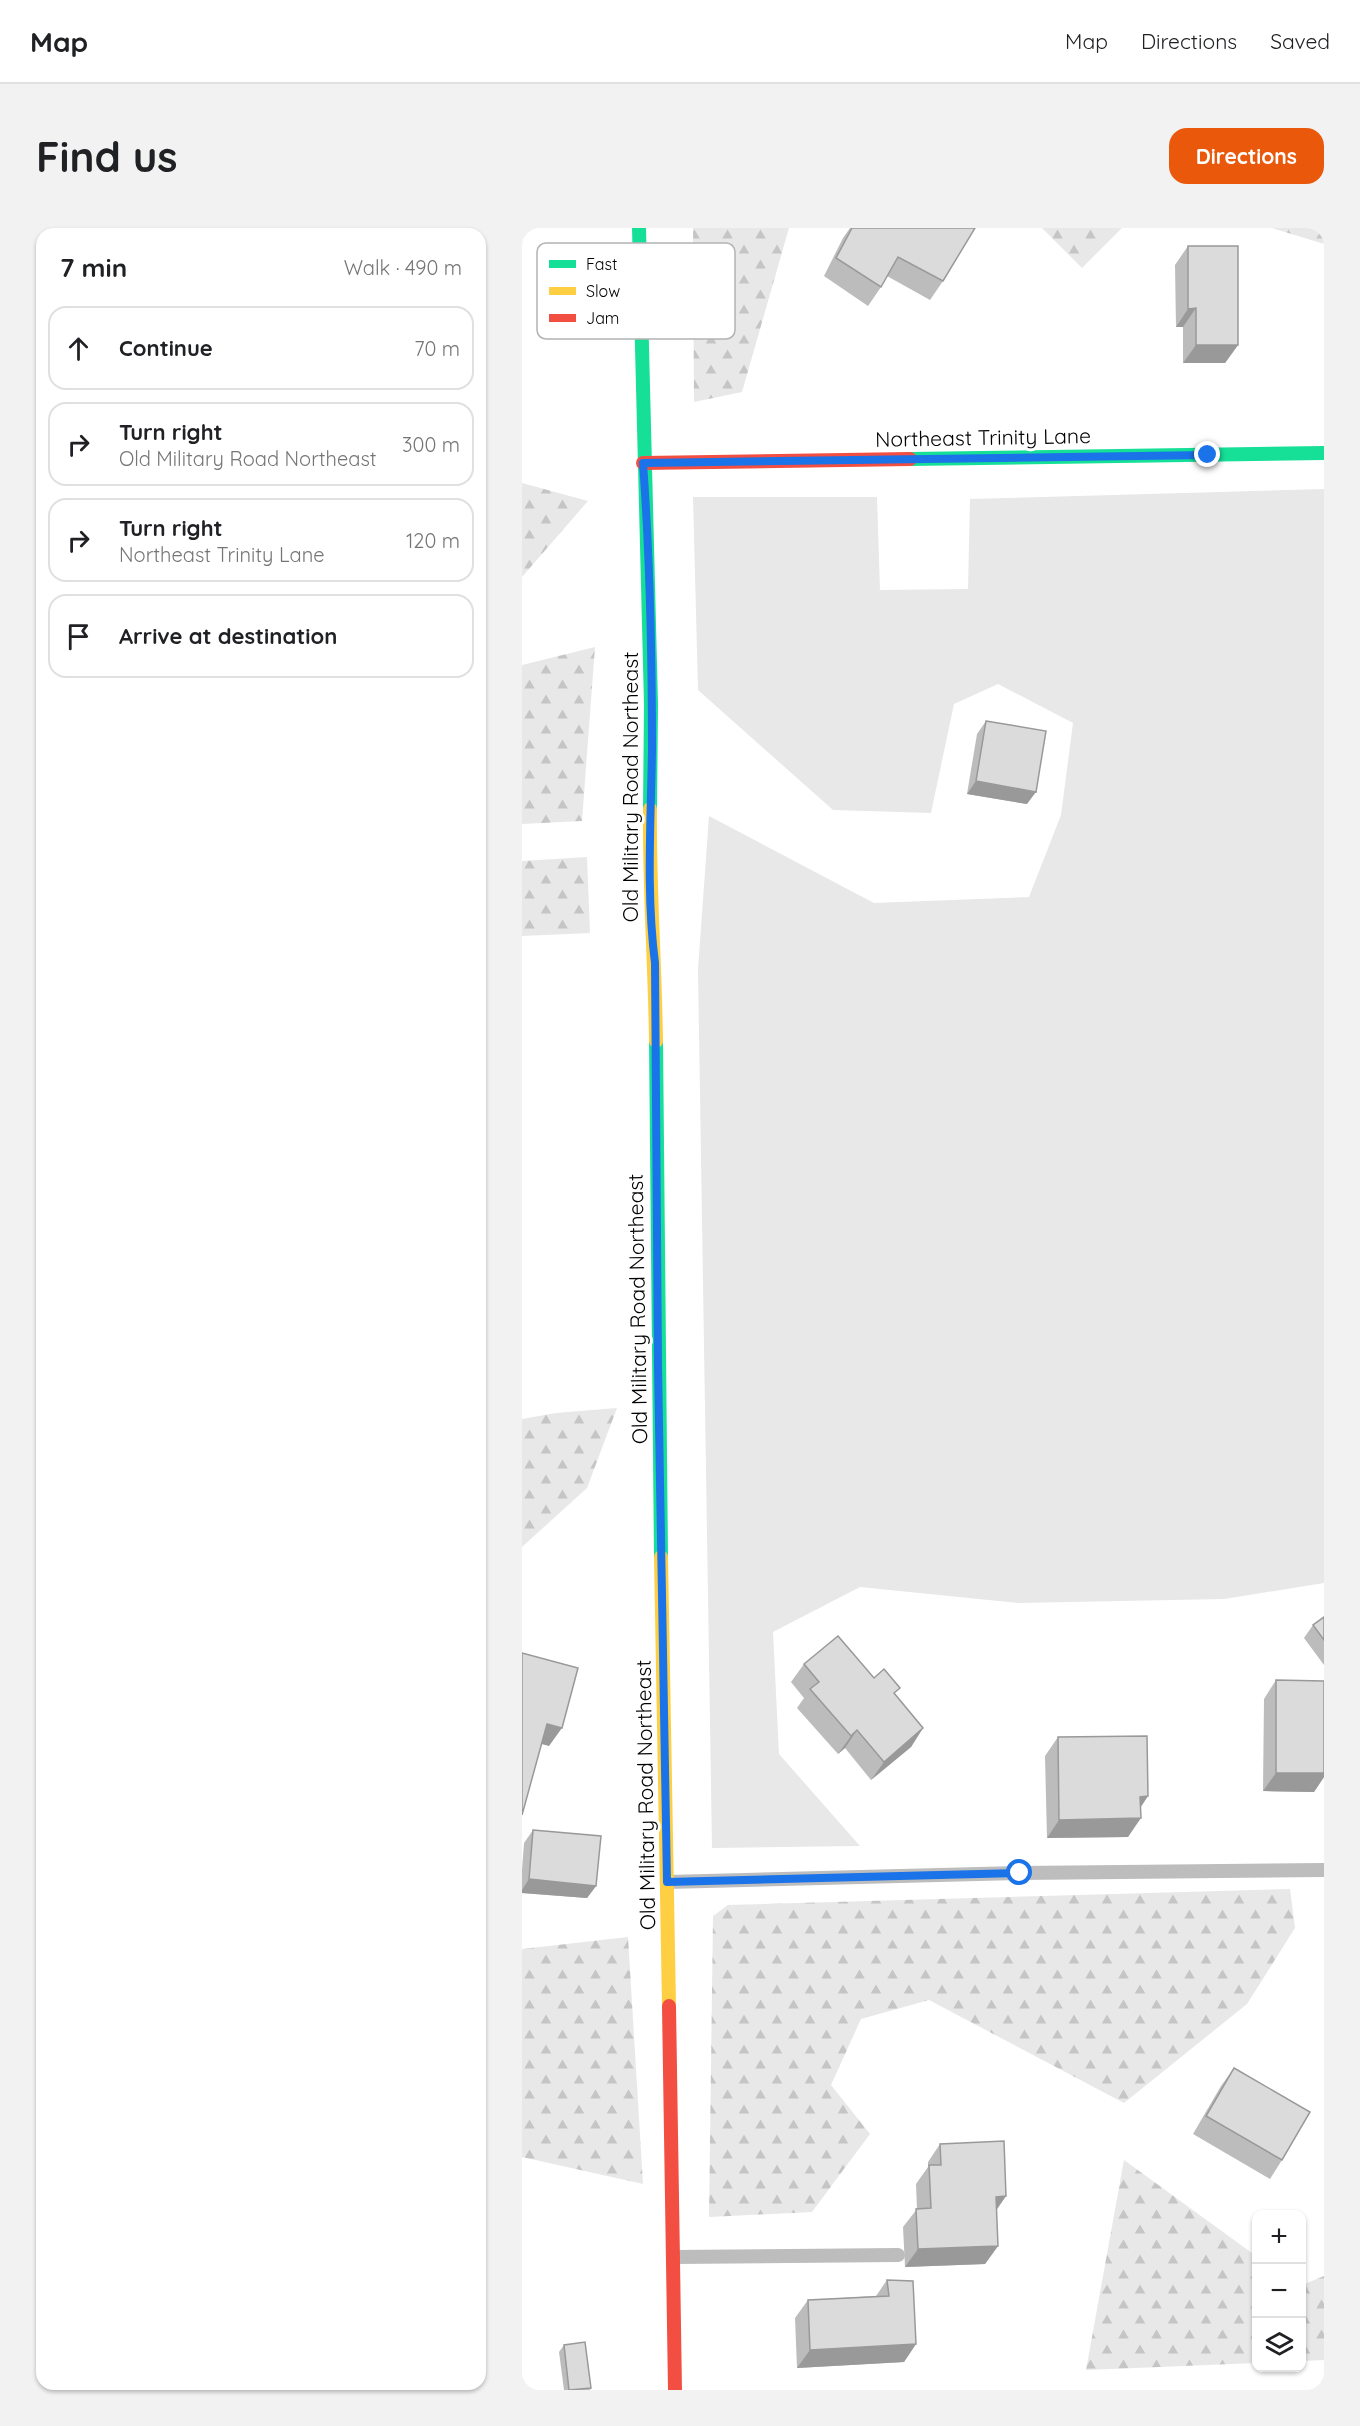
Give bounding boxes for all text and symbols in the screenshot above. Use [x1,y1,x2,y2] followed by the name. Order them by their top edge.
[30,24,88,59] text: Map
[1065,28,1108,54] text: Map
[1141,28,1237,54] text: Directions
[1270,28,1330,54] text: Saved
[1169,128,1324,184] button: Directions
[36,130,178,183] text: Find us
[537,243,735,339] legend
[60,251,127,284] text: 7 min
[586,254,617,274] text: Fast
[344,255,462,280] text: Walk · 490 m
[586,281,620,301] text: Slow
[586,308,619,328] text: Jam
[62,332,95,365] icon: ahead
[119,334,213,362] text: Continue
[414,336,460,361] text: 70 m
[119,418,223,446] text: Turn right
[875,422,1091,452] street label: Northeast Trinity Lane
[62,428,95,461] icon: right
[402,432,460,457] text: 300 m
[1194,441,1220,467] route end
[119,446,377,471] text: Old Military Road Northeast
[119,514,223,542] text: Turn right
[62,524,95,557] icon: right
[406,528,460,553] text: 120 m
[119,542,325,567] text: Northeast Trinity Lane
[62,620,95,653] icon: arrive
[119,622,337,650] text: Arrive at destination
[617,652,643,922] street label: Old Military Road Northeast
[622,1174,652,1444] street label: Old Military Road Northeast
[630,1660,660,1930] street label: Old Military Road Northeast
[1006,1859,1032,1885] route start
[1252,2210,1306,2372] map controls
[1252,2210,1306,2264] button: +
[1252,2264,1306,2318] button: −
[1252,2318,1306,2372] button: layers

